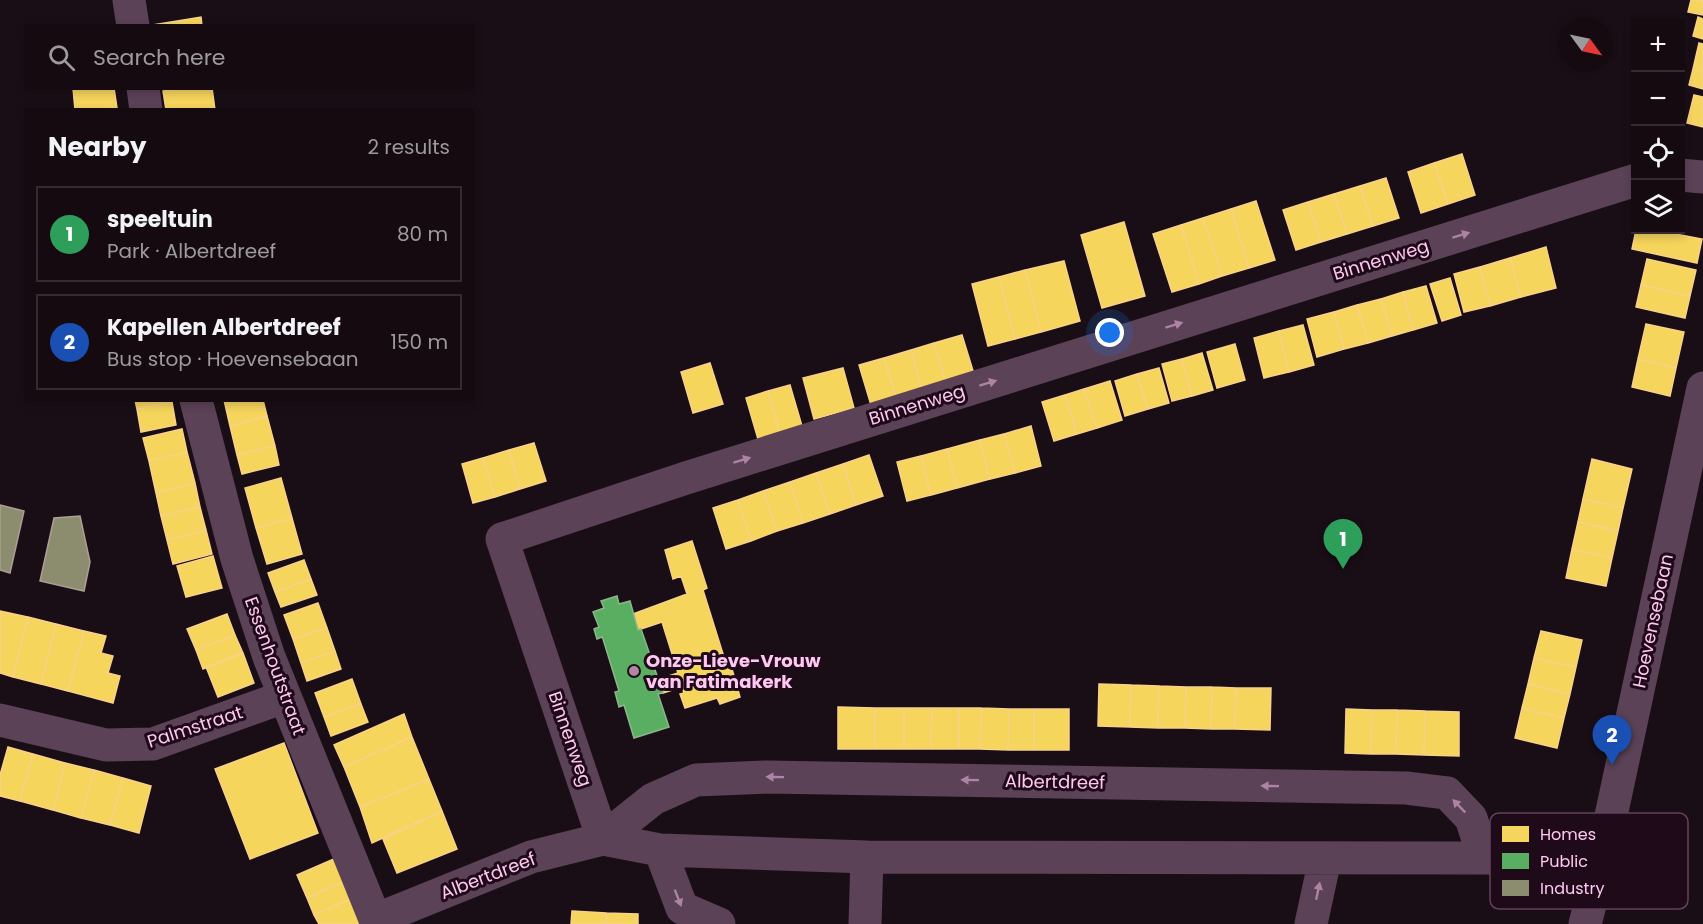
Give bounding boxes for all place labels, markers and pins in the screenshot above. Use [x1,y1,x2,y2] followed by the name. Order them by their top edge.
[1324,520,1362,569] pin: 1
[646,648,821,694] place label: Onze-Lieve-Vrouw van Fatimakerk
[627,664,641,678] marker: Onze-Lieve-Vrouw van Fatimakerk
[1592,716,1632,765] pin: 2

